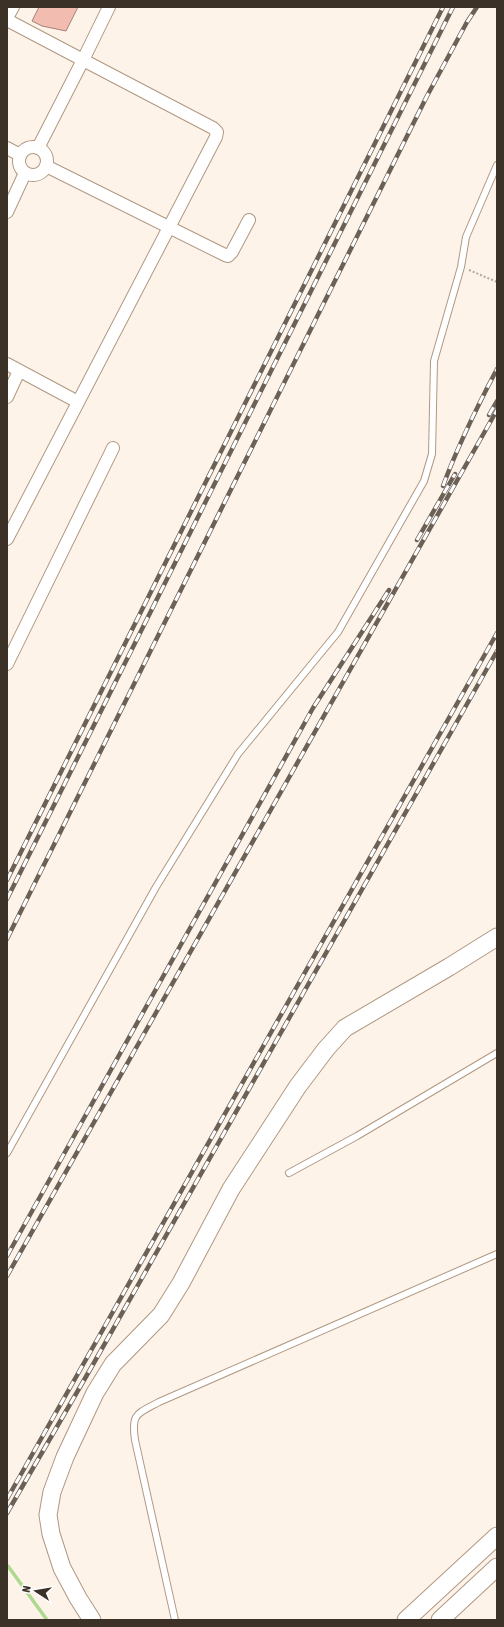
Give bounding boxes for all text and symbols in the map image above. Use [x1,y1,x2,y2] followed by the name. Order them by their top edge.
[16,1571,56,1611] north arrow
[20,1584,33,1593] text: N

